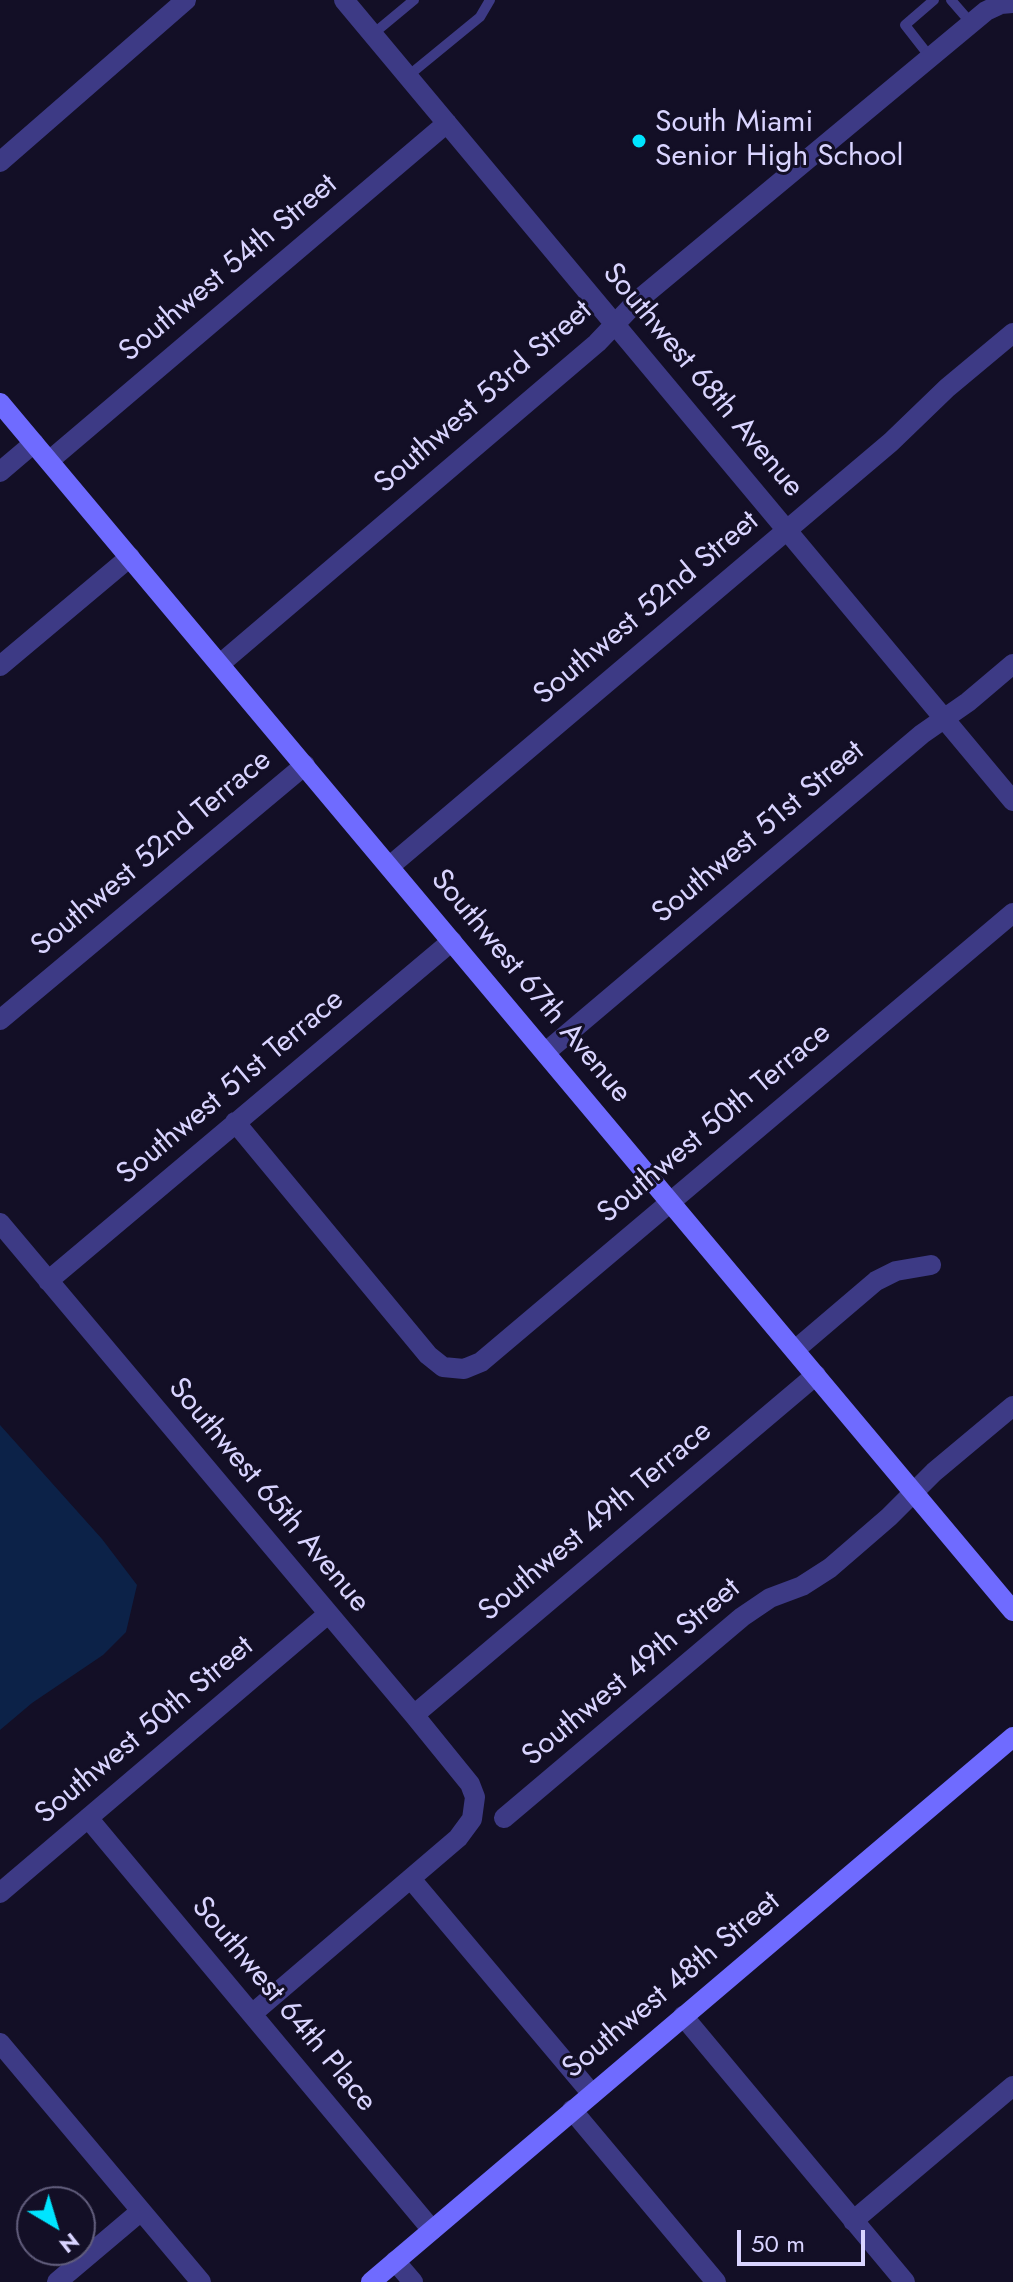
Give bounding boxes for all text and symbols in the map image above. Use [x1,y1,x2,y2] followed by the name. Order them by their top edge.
[655,106,903,176] place label: South Miami Senior High School
[630,132,648,150] marker: South Miami Senior High School
[113,167,345,371] street label: Southwest 54th Street
[594,257,810,505] street label: Southwest 68th Avenue
[368,294,600,502] street label: Southwest 53rd Street
[527,504,767,714] street label: Southwest 52nd Street
[646,734,872,932] street label: Southwest 51st Street
[25,743,279,965] street label: Southwest 52nd Terrace
[422,863,638,1111] street label: Southwest 67th Avenue
[110,983,352,1193] street label: Southwest 51st Terrace
[591,1016,839,1232] street label: Southwest 50th Terrace
[160,1372,376,1620] street label: Southwest 65th Avenue
[472,1414,720,1630] street label: Southwest 49th Terrace
[516,1571,748,1775] street label: Southwest 49th Street
[29,1629,261,1833] street label: Southwest 50th Street
[556,1885,788,2087] street label: Southwest 48th Street
[183,1890,383,2120] street label: Southwest 64th Place
[16,2186,96,2266] north arrow
[741,2214,869,2264] scale bar
[53,2225,86,2261] text: N
[751,2226,805,2261] text: 50 m

